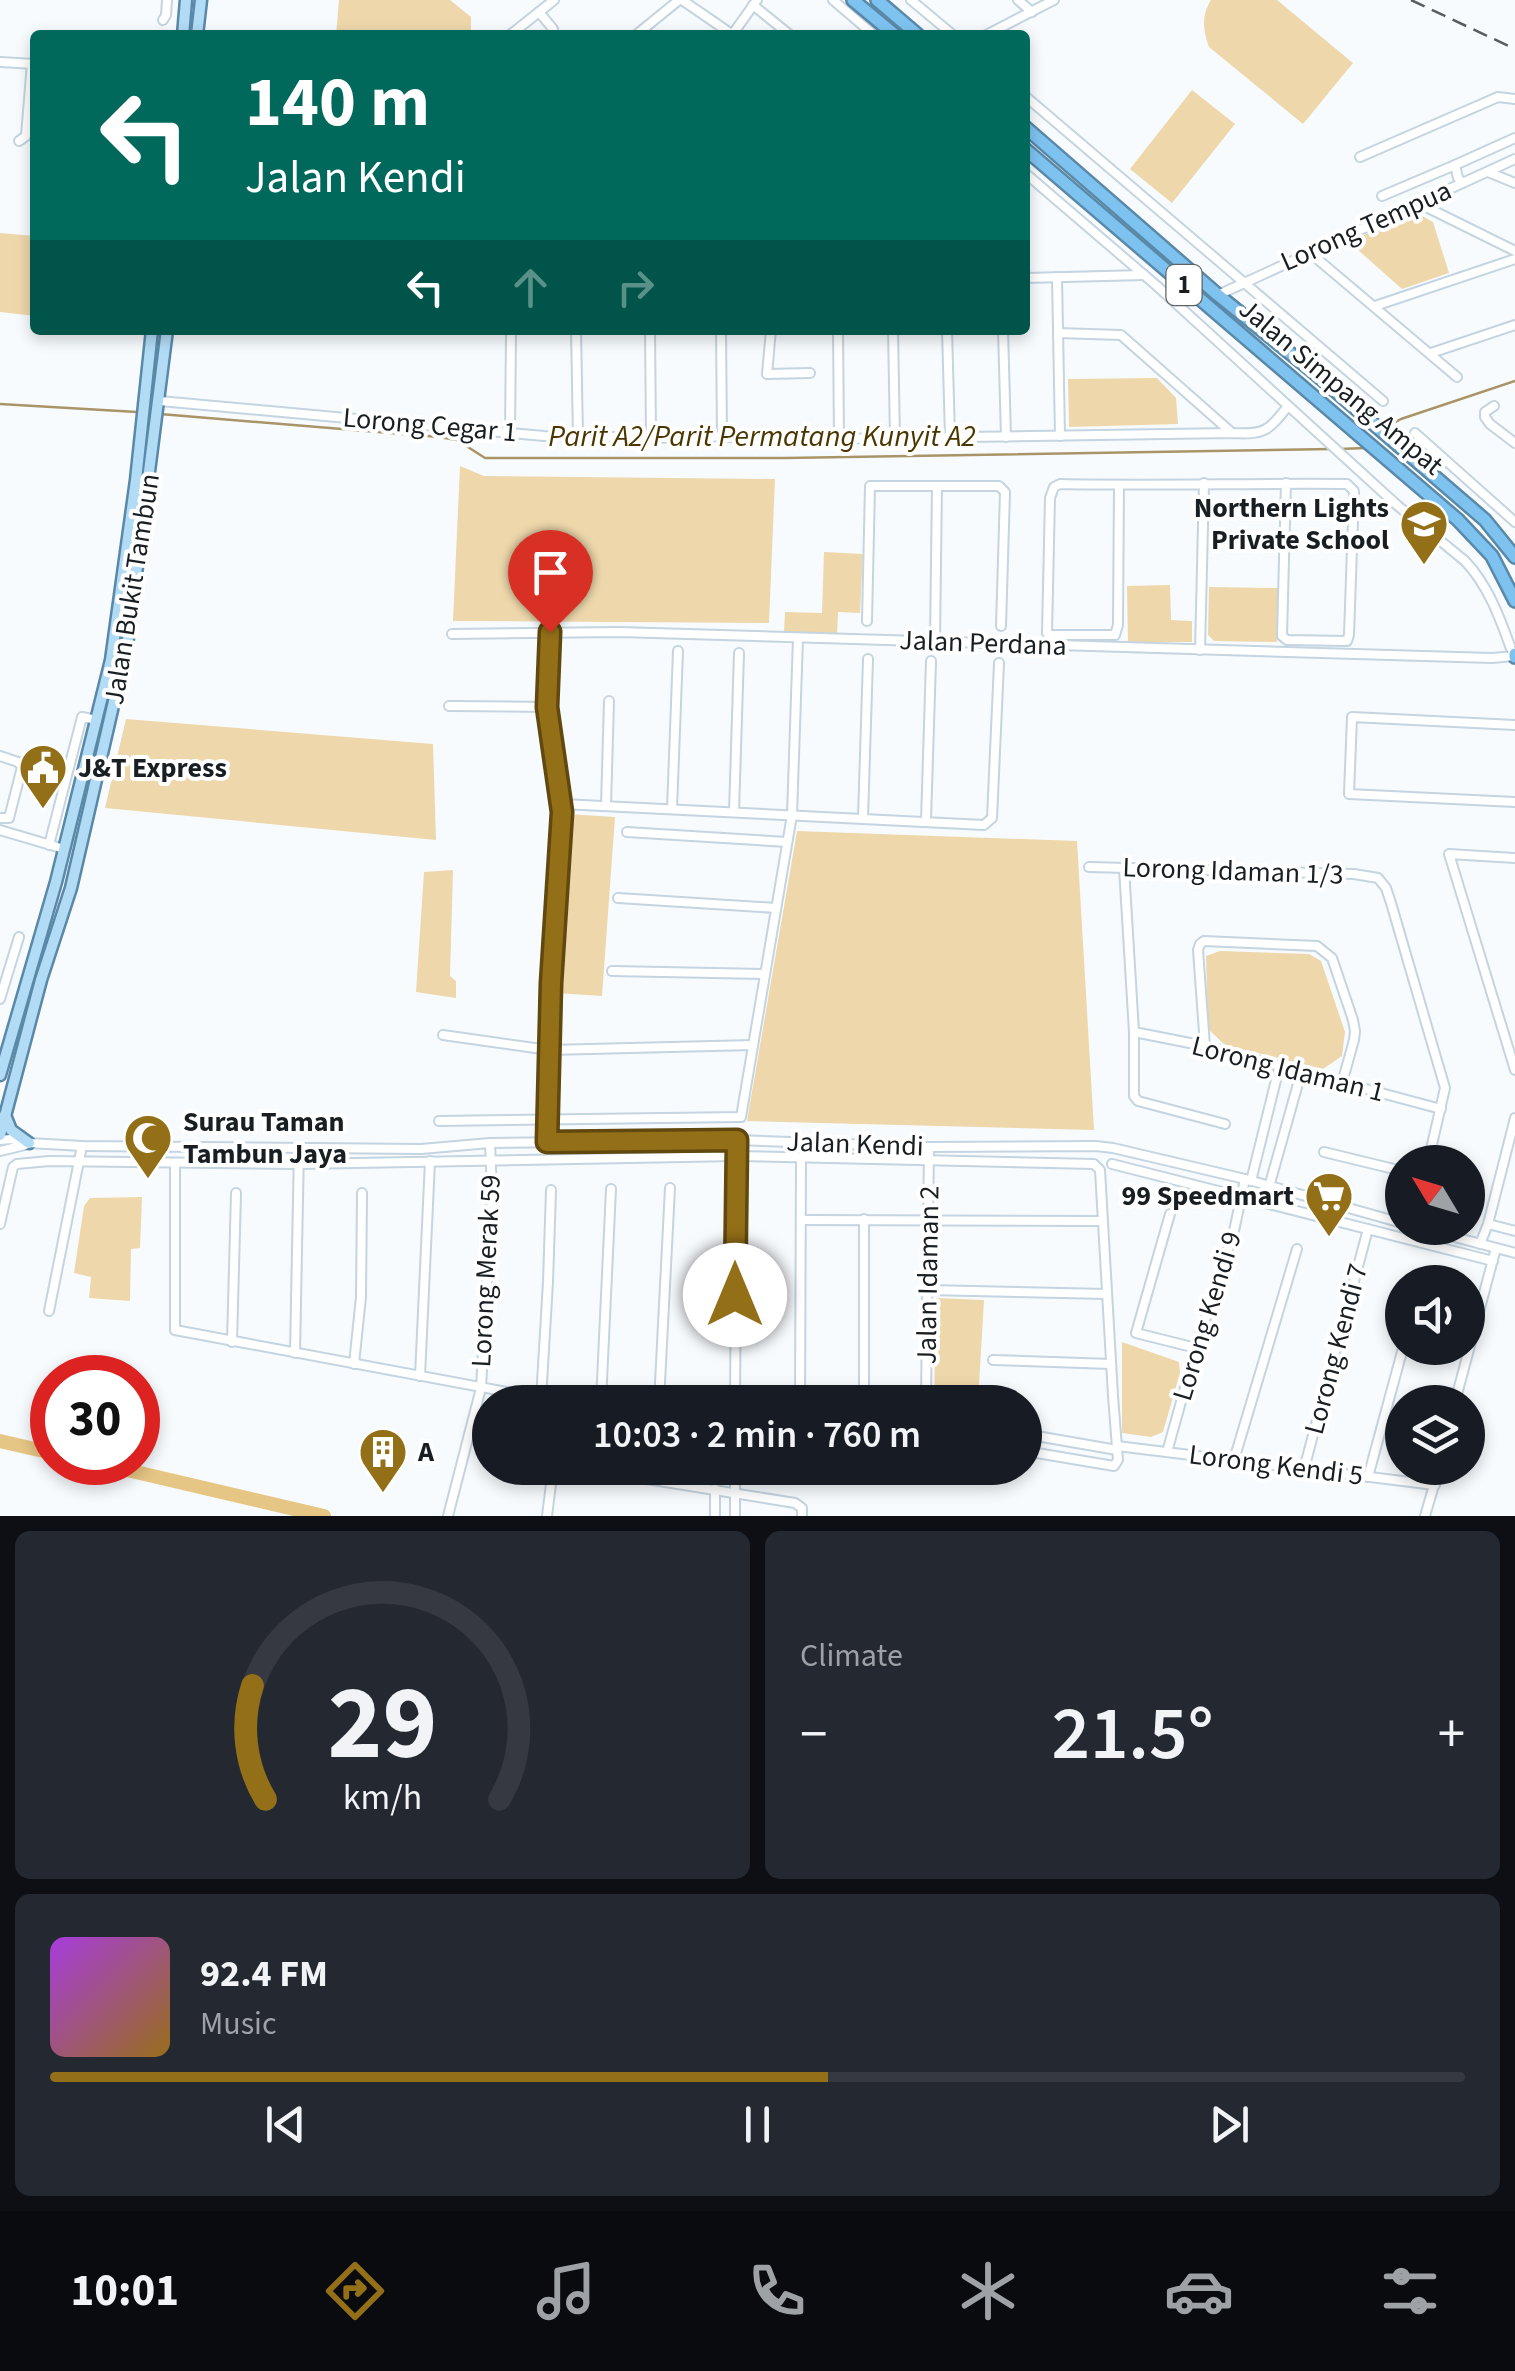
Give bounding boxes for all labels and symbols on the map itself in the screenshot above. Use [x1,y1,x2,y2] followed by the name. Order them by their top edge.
[1274,170,1458,282] street label: Lorong Tempua
[1166,265,1202,305] road number: 1
[1230,289,1452,485] street label: Jalan Simpang Ampat
[341,397,519,453] street label: Lorong Cegar 1
[548,415,976,458] water label: Parit A2/Parit Permatang Kunyit A2
[94,471,170,707] street label: Jalan Bukit Tambun
[1194,488,1389,560] place label: Northern Lights Private School
[1398,498,1450,566] school or university icon: Northern Lights Private School
[508,530,593,633] pin
[899,620,1067,666] street label: Jalan Perdana
[17,742,69,810] public building icon: J&T Express
[78,748,227,788] place label: J&T Express
[1122,847,1344,895] street label: Lorong Idaman 1/3
[1187,1026,1389,1112] street label: Lorong Idaman 1
[183,1102,347,1174] place label: Surau Taman Tambun Jaya
[122,1112,174,1180] mosque icon: Surau Taman Tambun Jaya
[786,1122,924,1166] street label: Jalan Kendi
[1385,1145,1485,1245] north arrow
[1303,1170,1355,1238] supermarket icon: 99 Speedmart
[461,1174,511,1368] street label: Lorong Merak 59
[1122,1176,1294,1216] place label: 99 Speedmart
[906,1185,950,1365] street label: Jalan Idaman 2
[1162,1226,1252,1406] street label: Lorong Kendi 9
[683,1243,787,1347] position arrow
[1294,1259,1378,1439] street label: Lorong Kendi 7
[30,1355,160,1485] speed limit sign: 30
[357,1426,409,1494] building icon: A
[417,1432,435,1472] place label: A
[1187,1434,1365,1496] street label: Lorong Kendi 5

